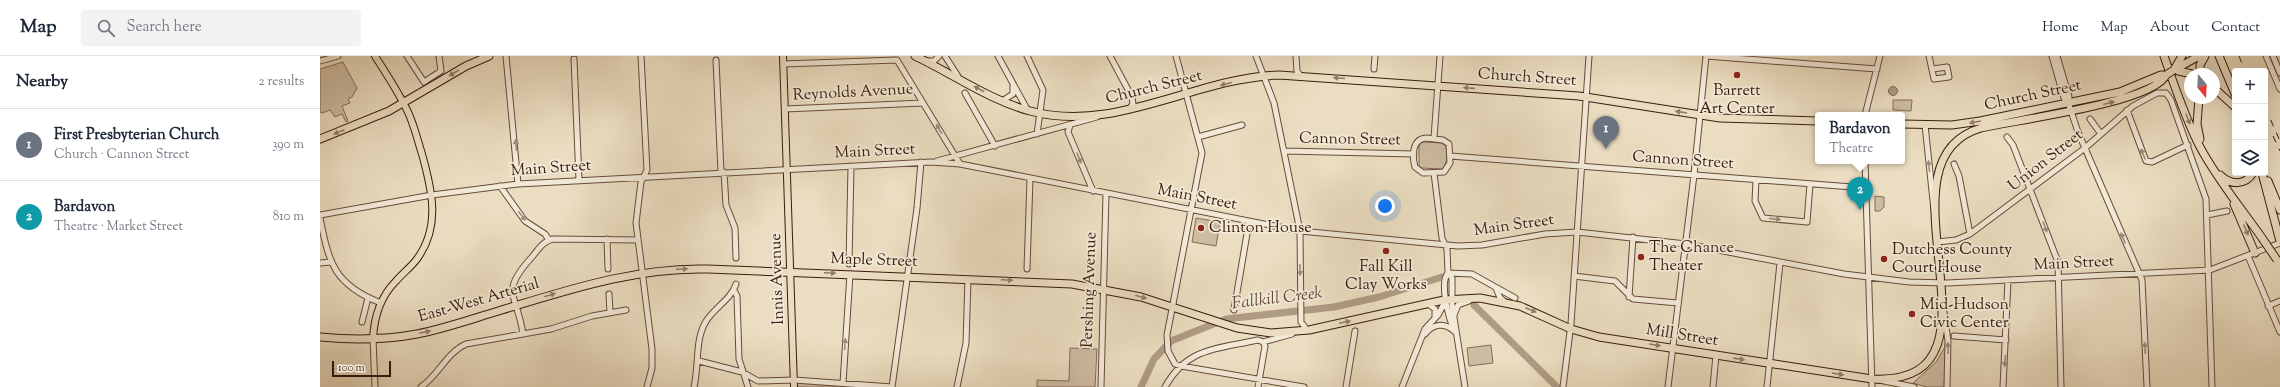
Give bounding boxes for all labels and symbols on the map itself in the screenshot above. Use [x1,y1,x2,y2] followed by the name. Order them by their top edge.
[1477,63,1578,93] street label: Church Street
[1103,65,1205,111] street label: Church Street
[2184,68,2220,104] north arrow
[448,70,460,77] one-way arrow
[1732,70,1742,80] marker: Barrett Art Center
[1982,74,2084,118] street label: Church Street
[1333,75,1345,82] one-way arrow
[792,78,914,108] street label: Reynolds Avenue
[1699,80,1775,121] place label: Barrett Art Center
[1220,81,1232,87] one-way arrow
[1463,84,1475,91] one-way arrow
[973,86,984,93] one-way arrow
[2102,99,2115,105] one-way arrow
[1675,109,1688,115] one-way arrow
[2185,113,2191,125] one-way arrow
[1593,116,1619,149] pin: 1
[1969,119,1981,125] one-way arrow
[935,124,942,135] one-way arrow
[2004,124,2089,198] street label: Union Street
[1299,128,1402,152] street label: Cannon Street
[333,129,344,135] one-way arrow
[834,138,916,166] street label: Main Street
[512,139,519,151] one-way arrow
[1631,146,1735,176] street label: Cannon Street
[2140,149,2146,160] one-way arrow
[1076,152,1083,164] one-way arrow
[510,155,593,183] street label: Main Street
[1925,160,1932,172] one-way arrow
[1847,177,1873,210] pin: 2
[1155,179,1239,217] street label: Main Street
[1375,196,1395,216] your location
[1472,209,1556,243] street label: Main Street
[517,211,526,222] one-way arrow
[1769,216,1781,222] one-way arrow
[1209,217,1312,240] place label: Clinton House
[2043,221,2049,233] one-way arrow
[1196,223,1206,233] marker: Clinton House
[2243,225,2249,237] one-way arrow
[1076,232,1104,348] street label: Pershing Avenue
[2119,232,2125,244] one-way arrow
[765,233,791,325] street label: Innis Avenue
[1649,237,1734,278] place label: The Chance Theater
[1892,239,2012,280] place label: Dutchess County Court House
[1381,246,1391,256] marker: Fall Kill Clay Works
[830,248,919,274] street label: Maple Street
[2033,250,2115,278] street label: Main Street
[1636,252,1646,262] marker: The Chance Theater
[1879,254,1889,264] marker: Dutchess County Court House
[1345,256,1427,297] place label: Fall Kill Clay Works
[1297,264,1303,277] one-way arrow
[676,266,689,272] one-way arrow
[824,270,837,276] one-way arrow
[416,273,543,329] street label: East-West Arterial
[1001,277,1014,283] one-way arrow
[1230,282,1324,316] water label: Fallkill Creek
[544,292,556,298] one-way arrow
[1136,294,1148,300] one-way arrow
[1920,294,2009,335] place label: Mid-Hudson Civic Center
[1525,307,1536,313] one-way arrow
[1907,309,1917,319] marker: Mid-Hudson Civic Center
[1339,319,1351,325] one-way arrow
[1644,319,1720,353] street label: Mill Street
[419,329,432,335] one-way arrow
[842,338,849,350] one-way arrow
[1649,342,1661,348] one-way arrow
[1945,342,1952,354] one-way arrow
[2142,342,2149,354] one-way arrow
[2001,355,2008,367] one-way arrow
[1733,356,1745,362] one-way arrow
[332,359,391,378] scale bar
[1832,371,1844,377] one-way arrow

